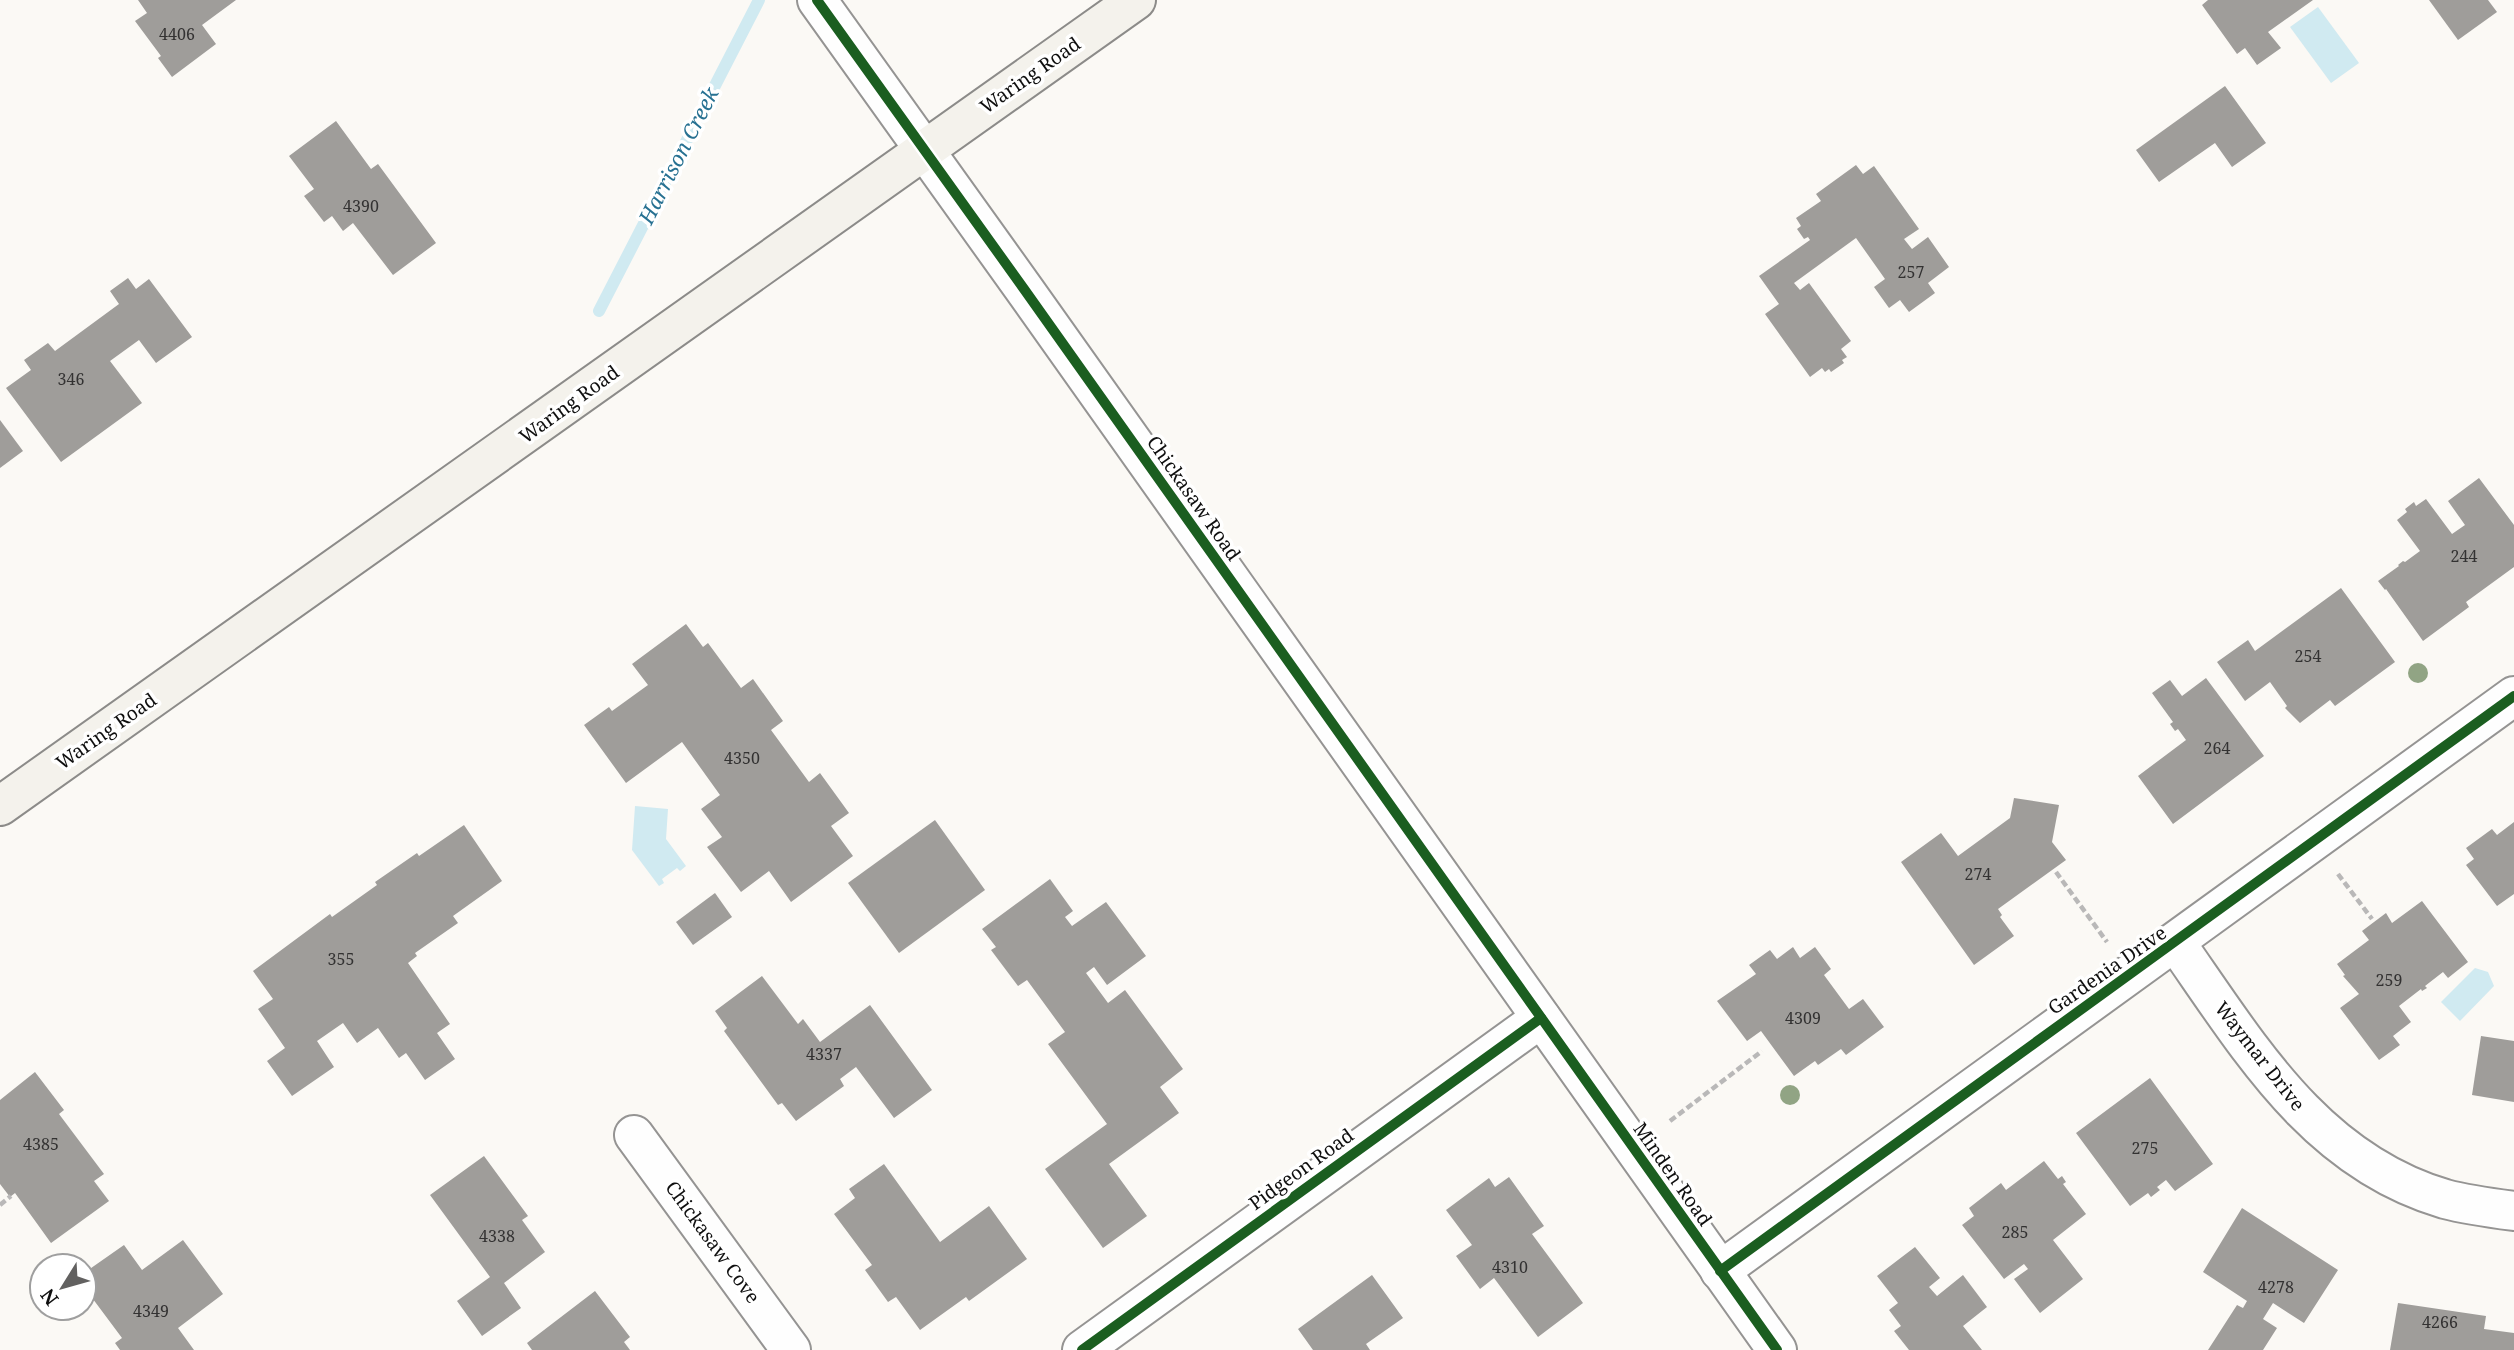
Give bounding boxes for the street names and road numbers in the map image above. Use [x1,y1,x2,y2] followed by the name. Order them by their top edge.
[974,30,1086,119] street label: Waring Road
[514,359,624,449] street label: Waring Road
[1141,430,1247,566] street label: Chickasaw Road
[50,686,162,775] street label: Waring Road
[2043,919,2171,1021] street label: Gardenia Drive
[2209,996,2311,1116] street label: Waymar Drive
[1628,1117,1719,1231] street label: Minden Road
[1243,1122,1359,1216] street label: Pidgeon Road
[660,1176,766,1308] street label: Chickasaw Cove

